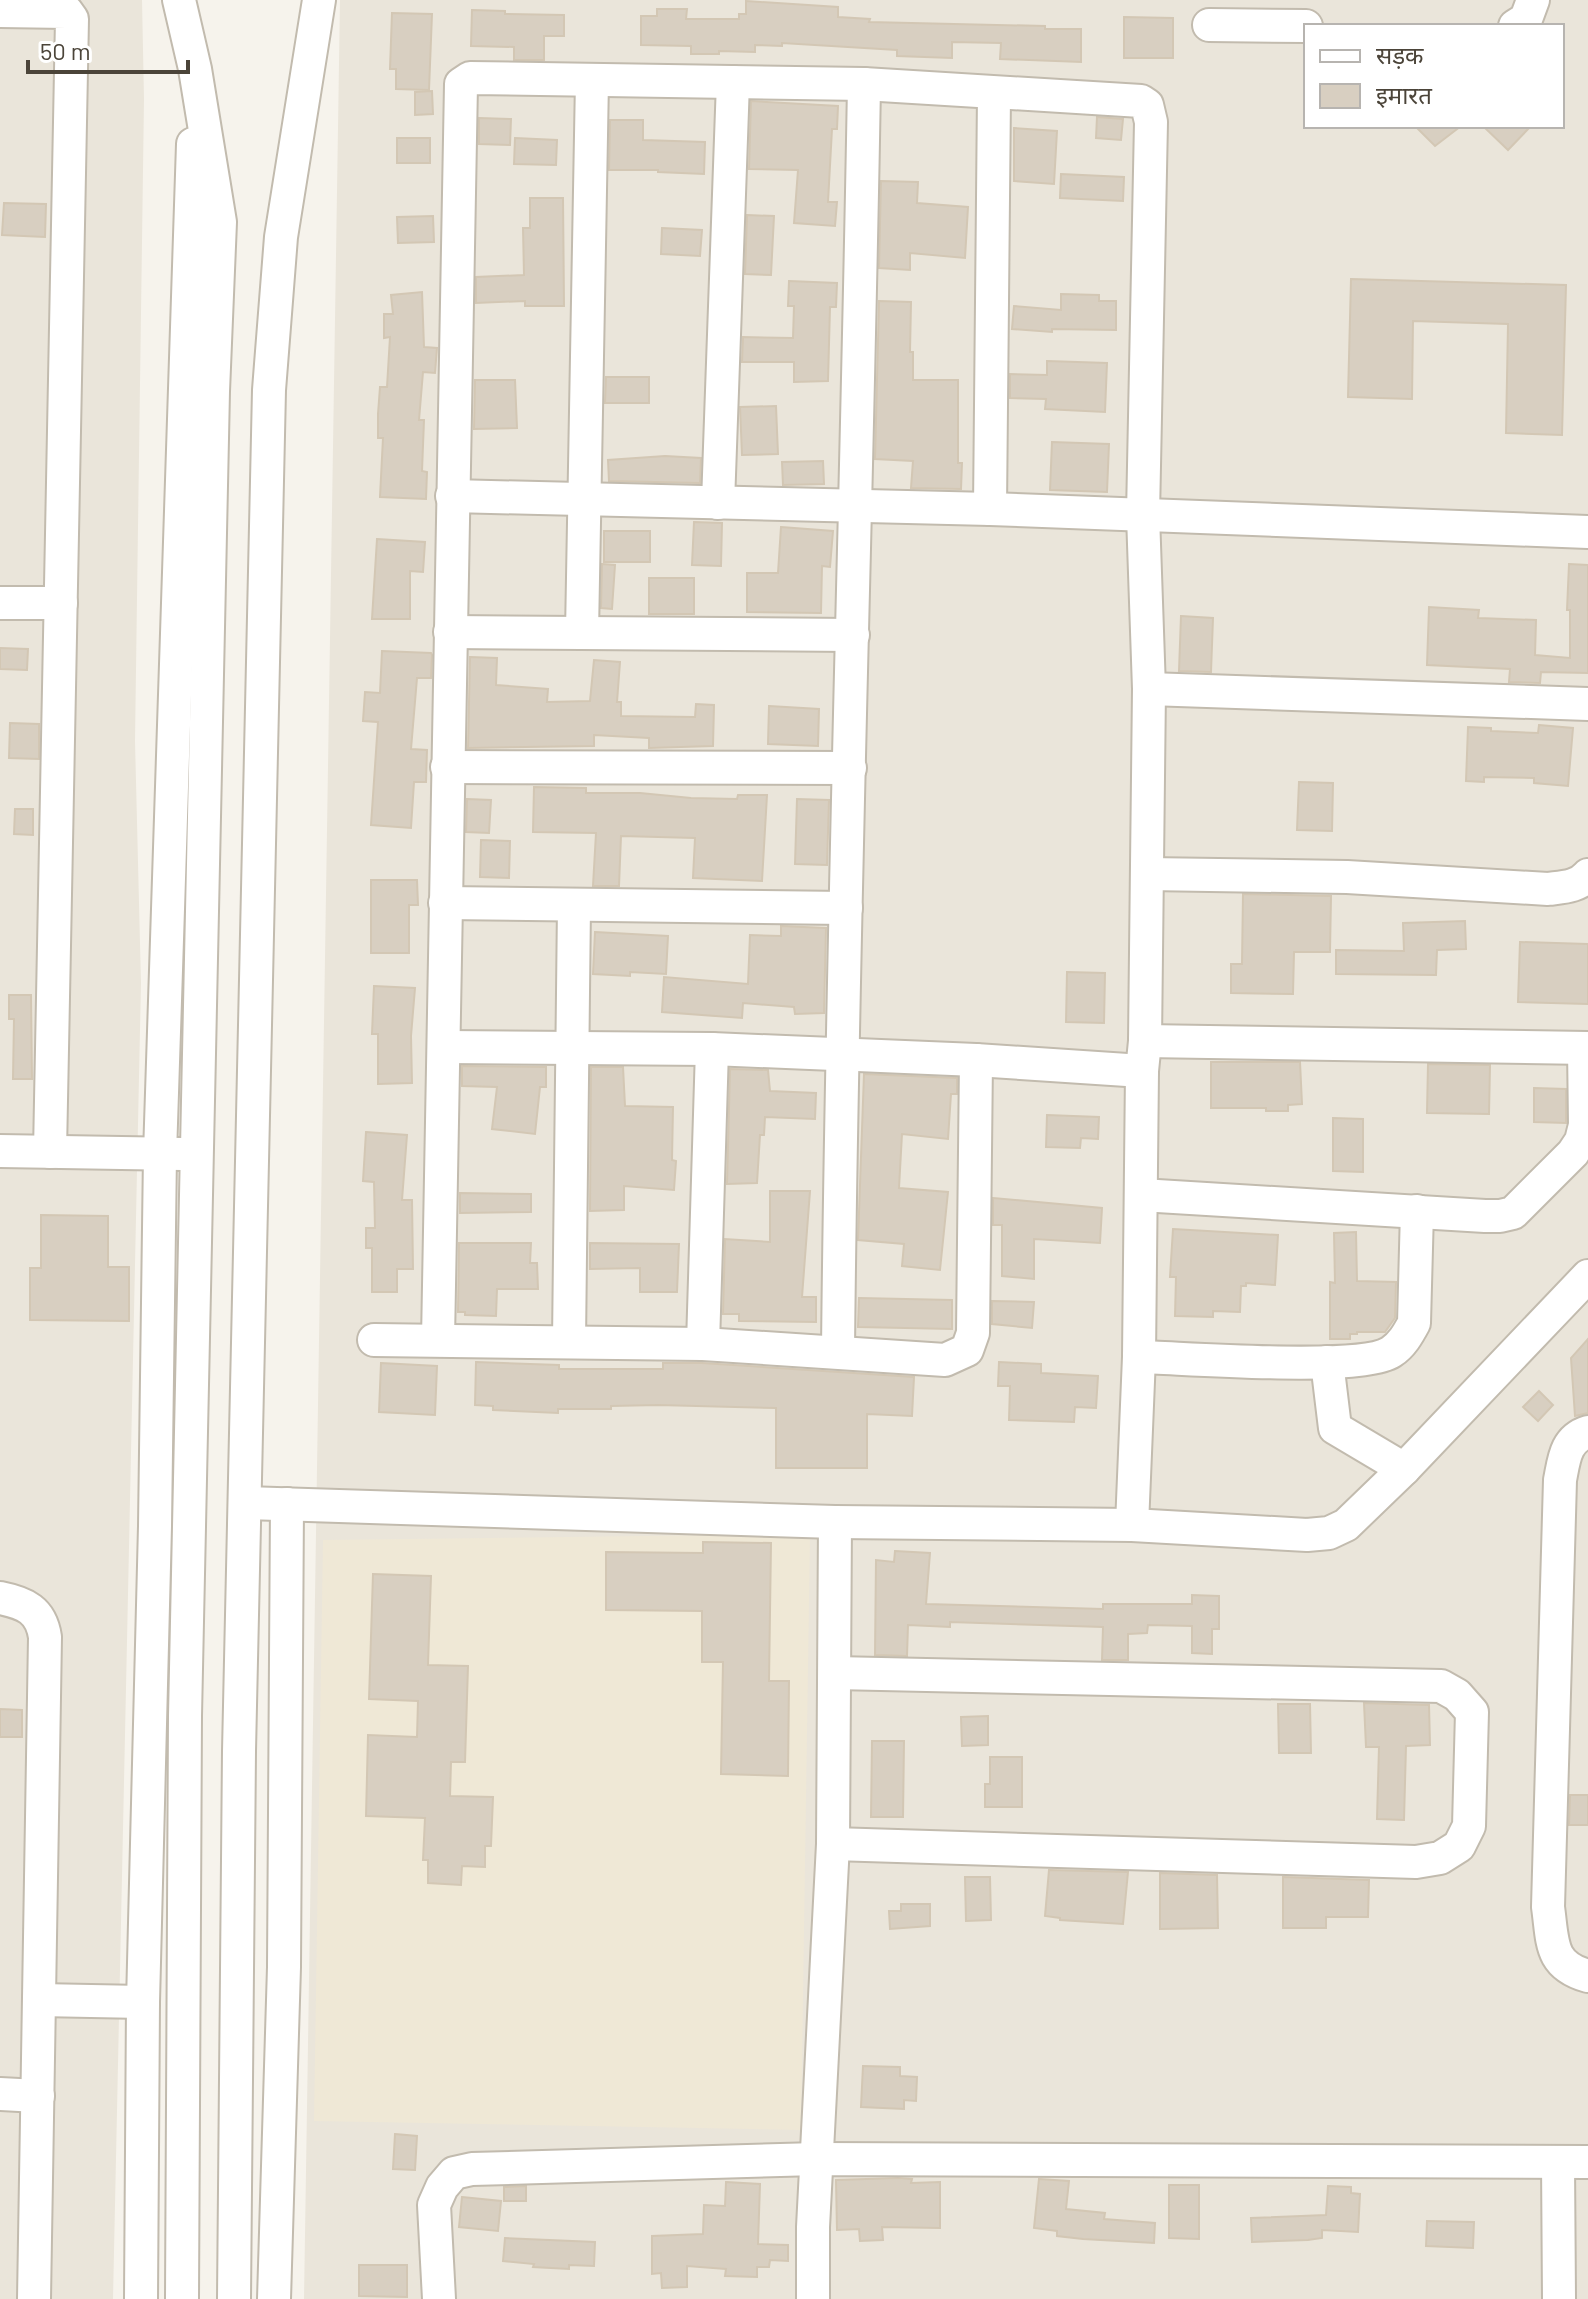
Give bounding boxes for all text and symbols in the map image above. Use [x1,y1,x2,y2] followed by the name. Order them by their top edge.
[28,24,188,74] scale bar
[1304,24,1564,128] legend
[40,36,91,65] text: 50 m
[1376,40,1424,69] text: सड़क
[1376,80,1433,109] text: इमारत

